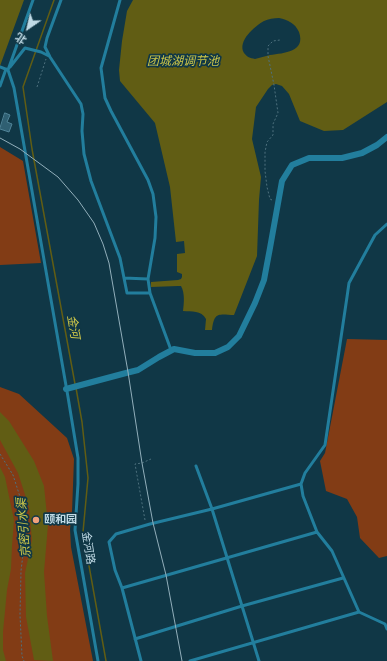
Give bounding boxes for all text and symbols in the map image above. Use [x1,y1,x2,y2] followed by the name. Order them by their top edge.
[8,8,48,48] north arrow
[13,30,29,47] text: 北
[147,54,219,68] water label: 团城湖调节池
[64,314,82,340] water label: 金河
[14,497,34,559] water label: 京密引水渠
[44,513,77,527] place label: 颐和园
[31,515,41,525] marker: 颐和园
[79,531,97,565] street label: 金河路

